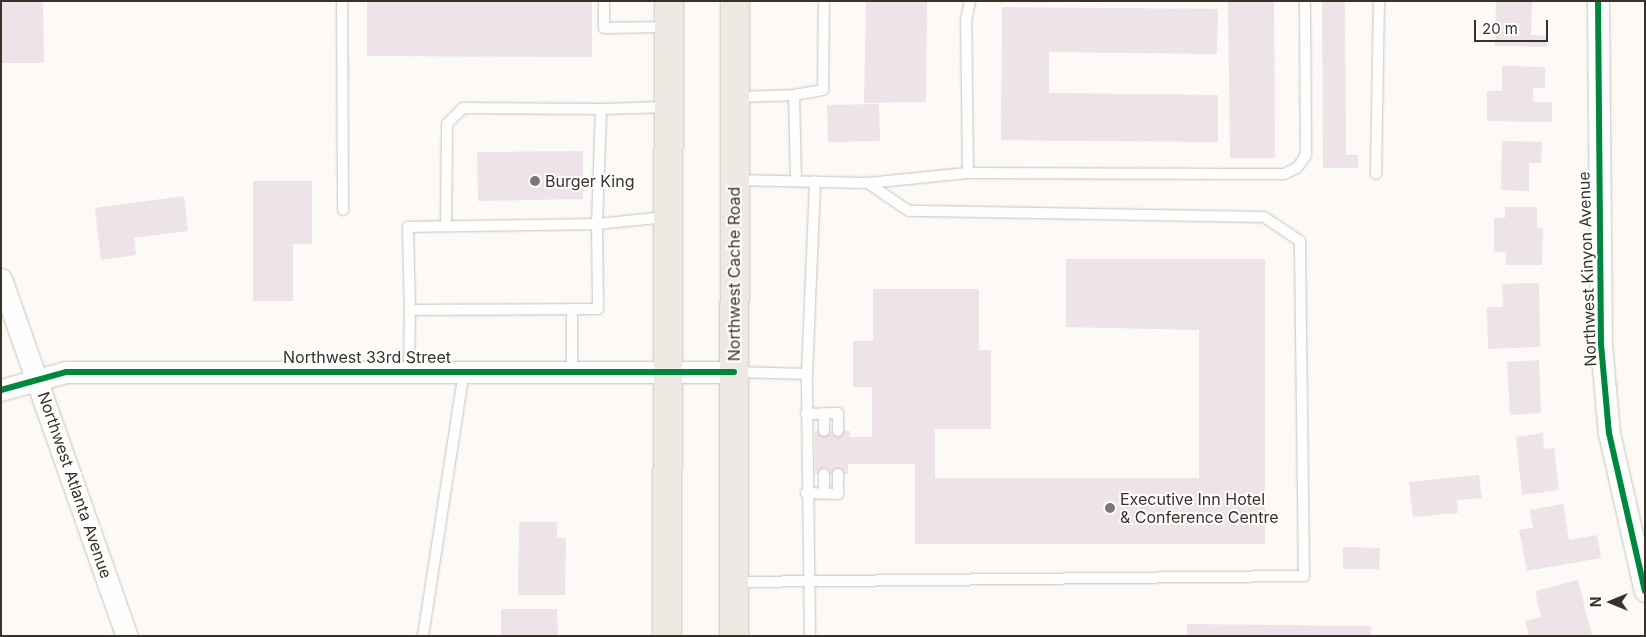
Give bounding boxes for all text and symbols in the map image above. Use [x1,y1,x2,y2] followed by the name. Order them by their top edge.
[1476,10,1550,42] scale bar
[1482,19,1518,38] text: 20 m
[545,171,634,191] place label: Burger King
[1574,171,1600,367] street label: Northwest Kinyon Avenue
[529,175,541,187] marker: Burger King
[724,187,744,361] street label: Northwest Cache Road
[283,347,451,367] street label: Northwest 33rd Street
[34,389,116,581] street label: Northwest Atlanta Avenue
[1120,489,1279,527] place label: Executive Inn Hotel & Conference Centre
[1104,502,1116,514] marker: Executive Inn Hotel & Conference Centre
[1586,577,1636,627] north arrow
[1587,597,1604,607] text: N

